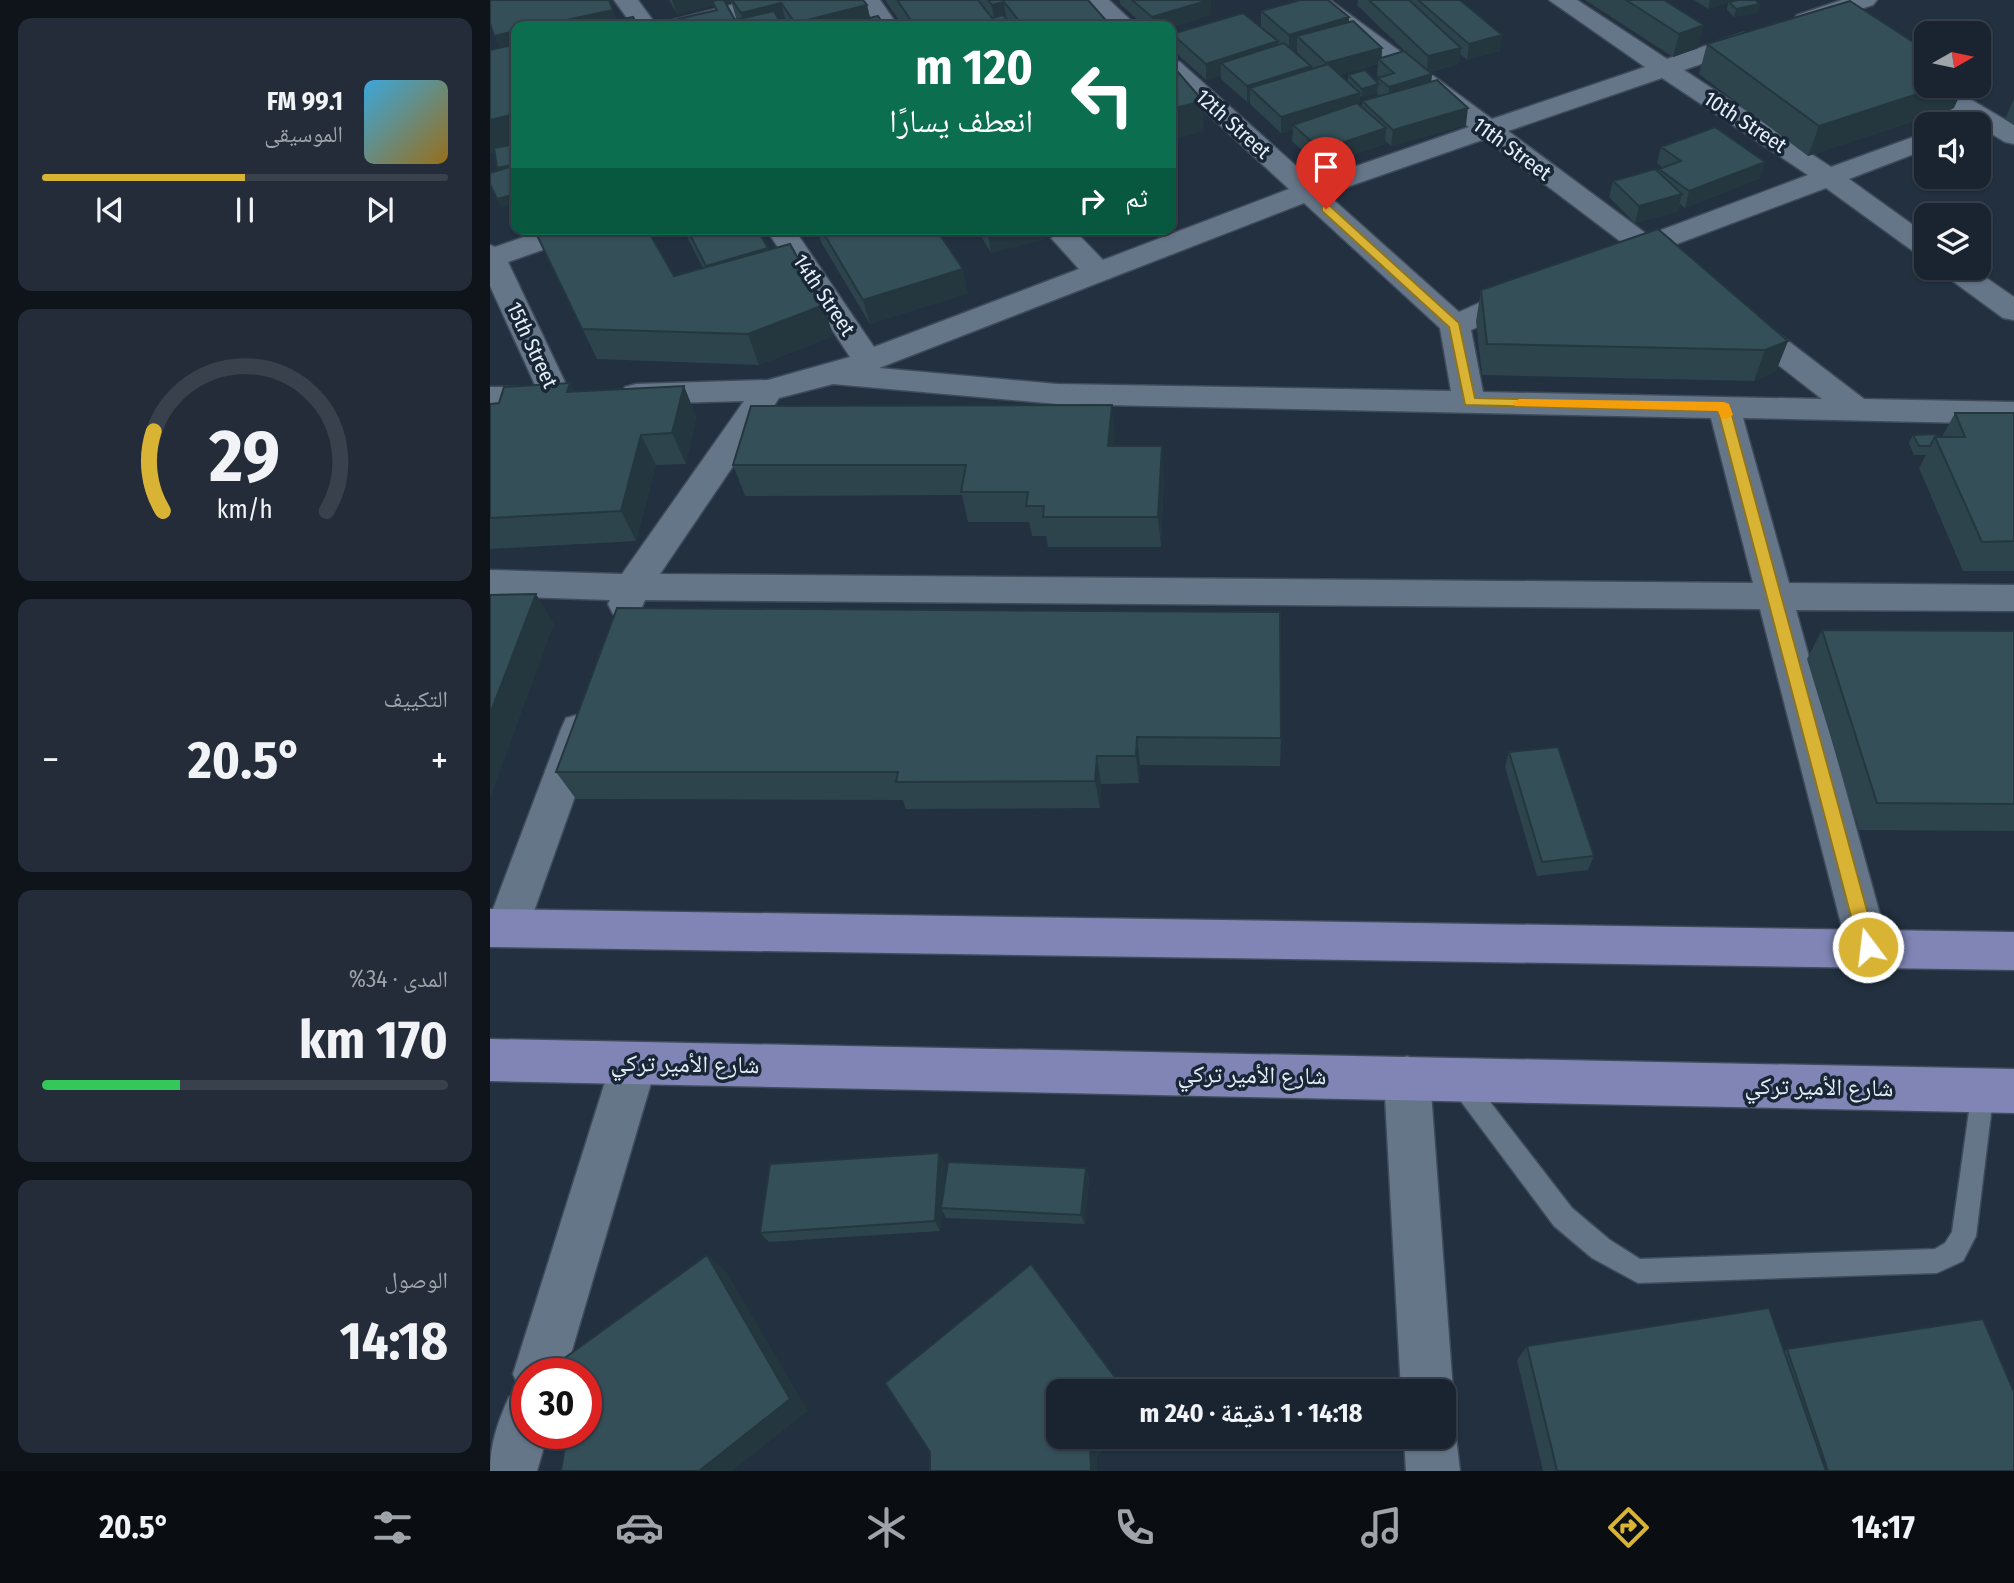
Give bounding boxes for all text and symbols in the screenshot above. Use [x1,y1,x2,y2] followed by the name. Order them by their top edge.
[1914,21,1992,98] north arrow
[1914,21,1991,280] map controls
[915,38,1033,97] text: 120 m
[1057,49,1148,140] icon: left
[1190,84,1276,165] street label: 12th Street
[267,86,343,117] text: 99.1 FM
[1699,86,1791,158] street label: 10th Street
[889,102,1033,140] text: انعطف يسارًا
[1468,112,1556,186] street label: 11th Street
[1914,112,1991,189] button: sound
[264,120,343,148] text: الموسيقى
[1296,137,1356,209] pin
[1307,148,1345,186] icon: arrive
[1073,182,1111,220] icon: right
[1125,183,1148,214] text: ثم
[91,191,129,229] icon: previous
[226,191,264,229] icon: pause
[361,191,399,229] icon: next
[1914,203,1991,280] button: layers
[787,249,861,341] street label: 14th Street
[501,298,563,392] street label: 15th Street
[209,413,280,500] text: 29
[217,495,273,525] text: km/h
[383,685,448,713] text: التكييف
[188,729,302,792] text: 20.5°
[42,737,59,783] text: −
[431,737,448,783] text: +
[1831,910,1905,984] position arrow
[349,965,448,993] text: المدى · 34%
[299,1009,448,1072] text: 170 km
[610,1049,760,1084] street label: شارع الأمير تركي
[1177,1060,1327,1095] street label: شارع الأمير تركي
[1744,1072,1894,1107] street label: شارع الأمير تركي
[384,1266,448,1294] text: الوصول
[340,1310,448,1373] text: 14:18
[511,1358,602,1449] speed limit sign: 30
[1139,1398,1363,1429] text: 14:18 · 1 دقيقة · 240 m
[368,1503,417,1552] icon: filters
[615,1503,664,1552] icon: car
[862,1503,911,1552] icon: climate
[1110,1503,1159,1552] icon: phone
[1357,1503,1406,1552] icon: music
[1604,1503,1653,1552] icon: directions
[99,1508,169,1546] text: 20.5°
[1851,1508,1915,1546] text: 14:17

